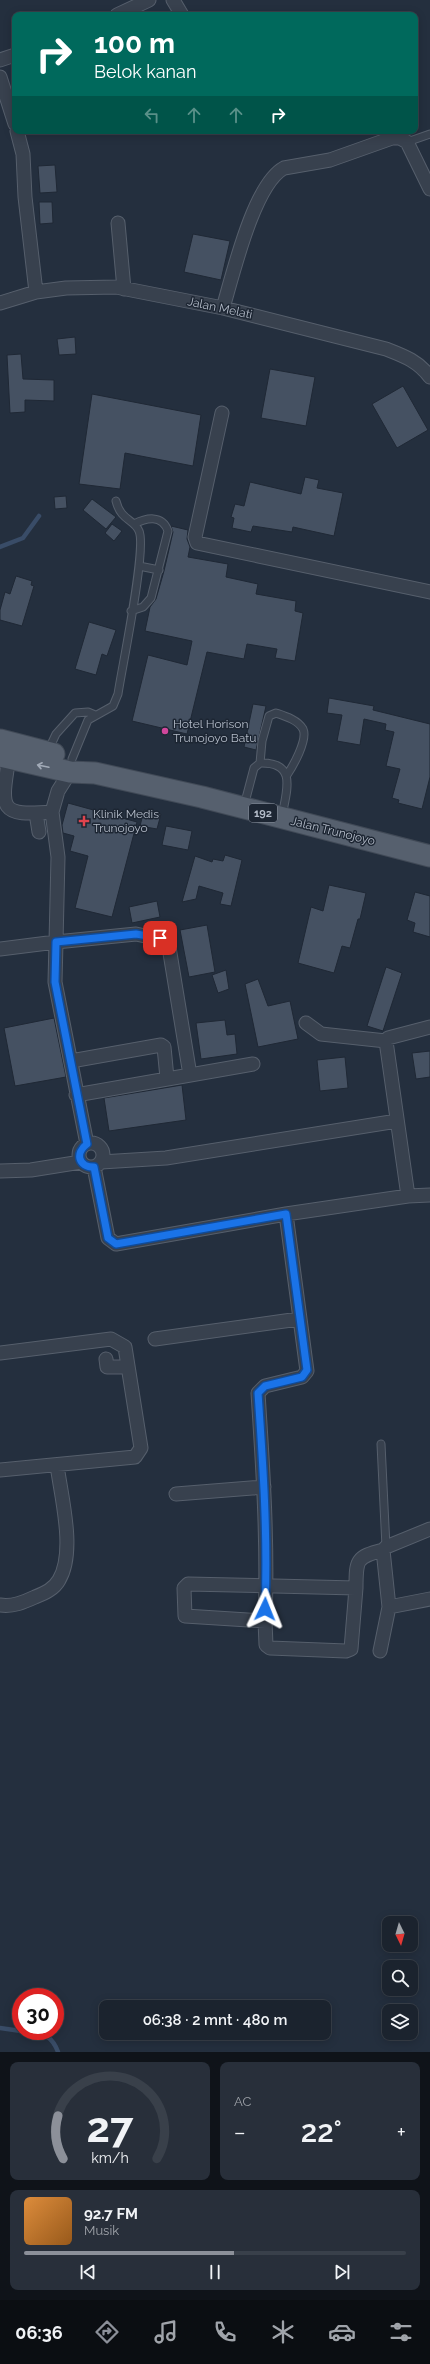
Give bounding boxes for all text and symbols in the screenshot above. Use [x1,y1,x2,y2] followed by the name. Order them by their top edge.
[94,27,175,60] text: 100 m
[28,28,80,80] icon: right
[94,61,196,82] text: Belok kanan
[141,104,163,126] icon: left
[183,104,205,126] icon: ahead
[225,104,247,126] icon: ahead
[267,104,289,126] icon: right
[186,294,254,322] street label: Jalan Melati
[173,717,256,745] place label: Hotel Horison Trunojoyo Batu
[160,726,170,736] marker: Hotel Horison Trunojoyo Batu
[36,761,49,769] one-way arrow
[249,804,277,822] road number: 192
[93,807,159,835] place label: Klinik Medis Trunojoyo
[289,814,377,848] street label: Jalan Trunojoyo
[78,815,90,827] marker: Klinik Medis Trunojoyo
[143,921,177,955] pin
[149,927,171,949] icon: arrive
[244,1588,286,1630] position arrow
[382,1916,418,1952] north arrow
[382,1916,418,2040] map controls
[382,1960,418,1996] button: search
[12,1988,64,2040] speed limit sign: 30
[382,2004,418,2040] button: layers
[143,2011,287,2029] text: 06:38 · 2 mnt · 480 m
[234,2094,251,2109] text: AC
[87,2103,134,2152] text: 27
[301,2114,342,2149] text: 22°
[234,2119,246,2145] text: −
[397,2119,406,2145] text: +
[91,2150,129,2166] text: km/h
[84,2205,138,2223] text: 92.7 FM
[84,2223,119,2238] text: Musik
[77,2261,99,2283] icon: previous
[204,2261,226,2283] icon: pause
[331,2261,353,2283] icon: next
[93,2318,121,2346] icon: directions
[152,2318,180,2346] icon: music
[211,2318,239,2346] icon: phone
[269,2318,297,2346] icon: climate
[328,2318,356,2346] icon: car
[387,2318,415,2346] icon: filters
[15,2322,63,2343] text: 06:36

